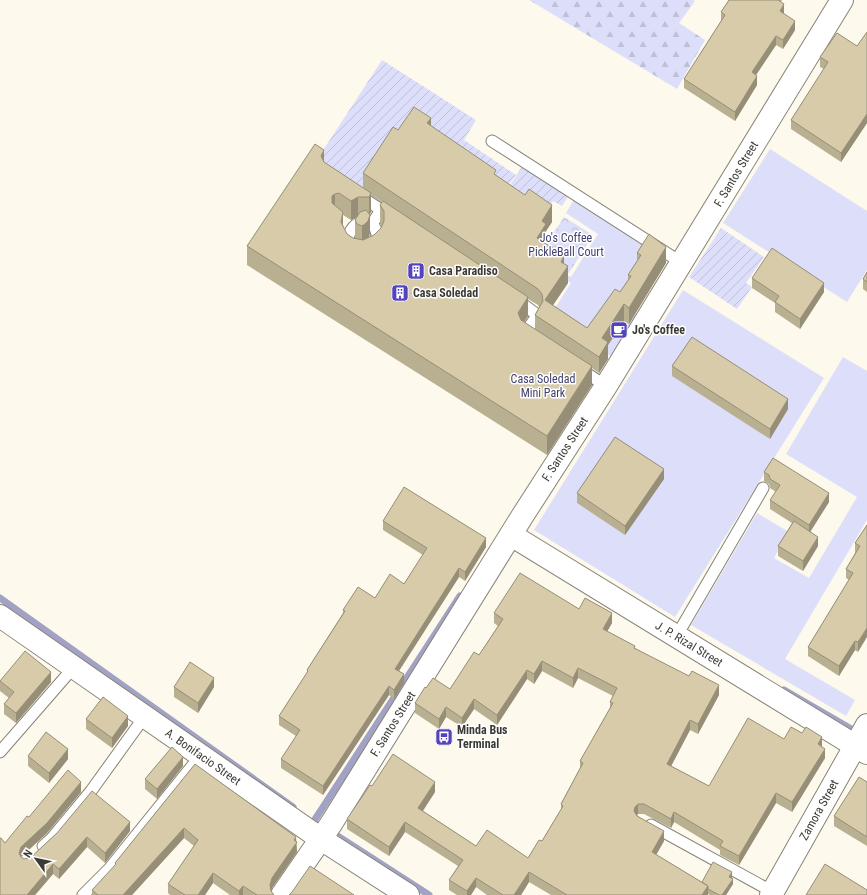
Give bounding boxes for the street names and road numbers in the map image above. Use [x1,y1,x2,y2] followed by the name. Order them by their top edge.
[711,138,761,209] street label: F. Santos Street
[539,414,591,484] street label: F. Santos Street
[653,618,726,670] street label: J. P. Rizal Street
[367,689,419,759] street label: F. Santos Street
[163,726,244,788] street label: A. Bonifacio Street
[797,777,842,843] street label: Zamora Street

